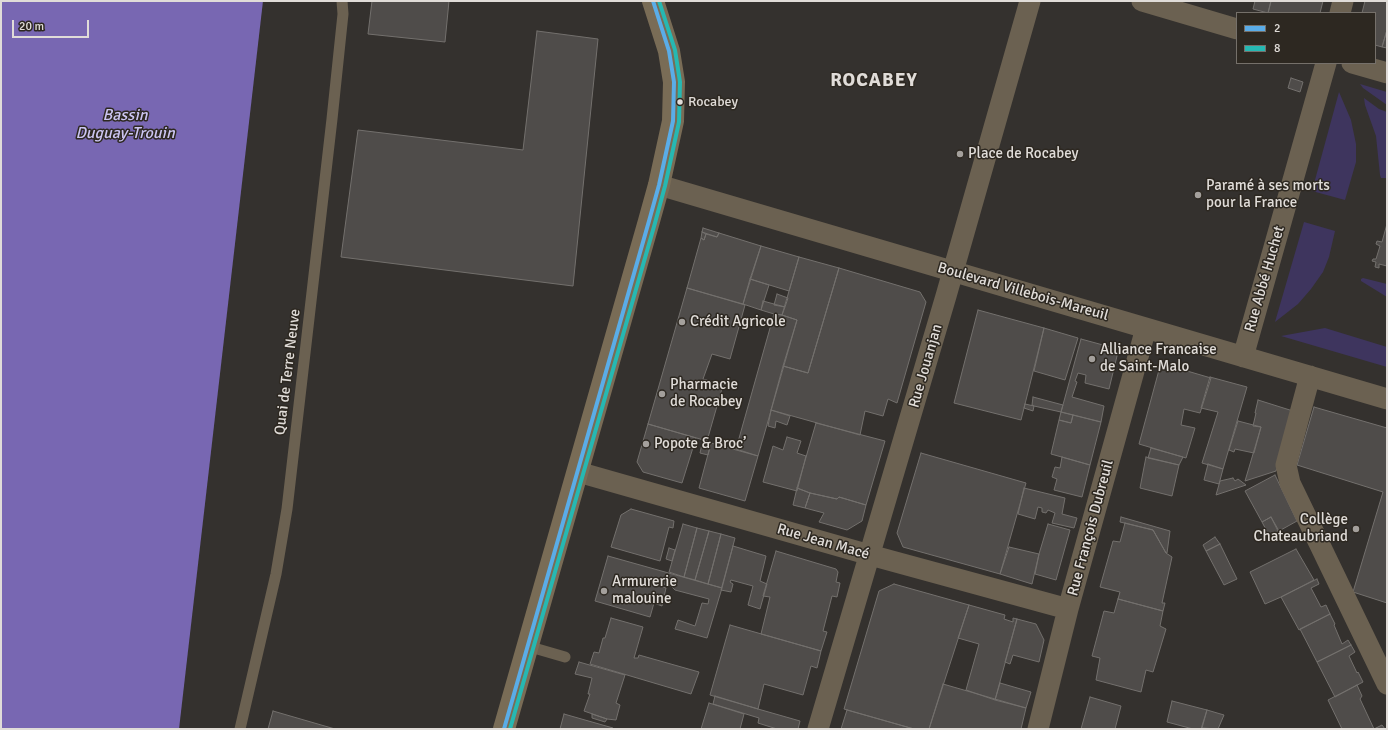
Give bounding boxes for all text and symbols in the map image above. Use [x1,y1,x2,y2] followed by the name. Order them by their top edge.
[14,12,91,38] scale bar
[1236,12,1376,64] legend
[19,19,44,34] text: 20 m
[1274,21,1280,36] text: 2
[1274,41,1280,56] text: 8
[830,70,918,92] district label: ROCABEY
[688,94,738,110] place label: Rocabey
[675,97,685,107] marker: Rocabey
[75,106,175,144] water label: Bassin Duguay-Trouin
[968,145,1079,163] place label: Place de Rocabey
[955,149,965,159] marker: Place de Rocabey
[1206,177,1330,212] place label: Paramé à ses morts pour la France
[1193,190,1203,200] marker: Paramé à ses morts pour la France
[1241,224,1289,334] street label: Rue Abbé Huchet
[935,259,1111,325] street label: Boulevard Villebois-Mareuil
[271,308,305,436] street label: Quai de Terre Neuve
[690,313,786,331] place label: Crédit Agricole
[677,317,687,327] marker: Crédit Agricole
[905,322,947,410] street label: Rue Jouanjan
[1100,341,1217,376] place label: Alliance Francaise de Saint-Malo
[1087,354,1097,364] marker: Alliance Francaise de Saint-Malo
[670,376,742,411] place label: Pharmacie de Rocabey
[657,389,667,399] marker: Pharmacie de Rocabey
[654,435,746,453] place label: Popote & Broc’
[641,439,651,449] marker: Popote & Broc’
[1064,458,1118,598] street label: Rue François Dubreuil
[1253,511,1348,546] place label: Collège Chateaubriand
[775,520,871,564] street label: Rue Jean Macé
[1351,524,1361,534] marker: Collège Chateaubriand
[612,573,677,608] place label: Armurerie malouine
[599,586,609,596] marker: Armurerie malouine

